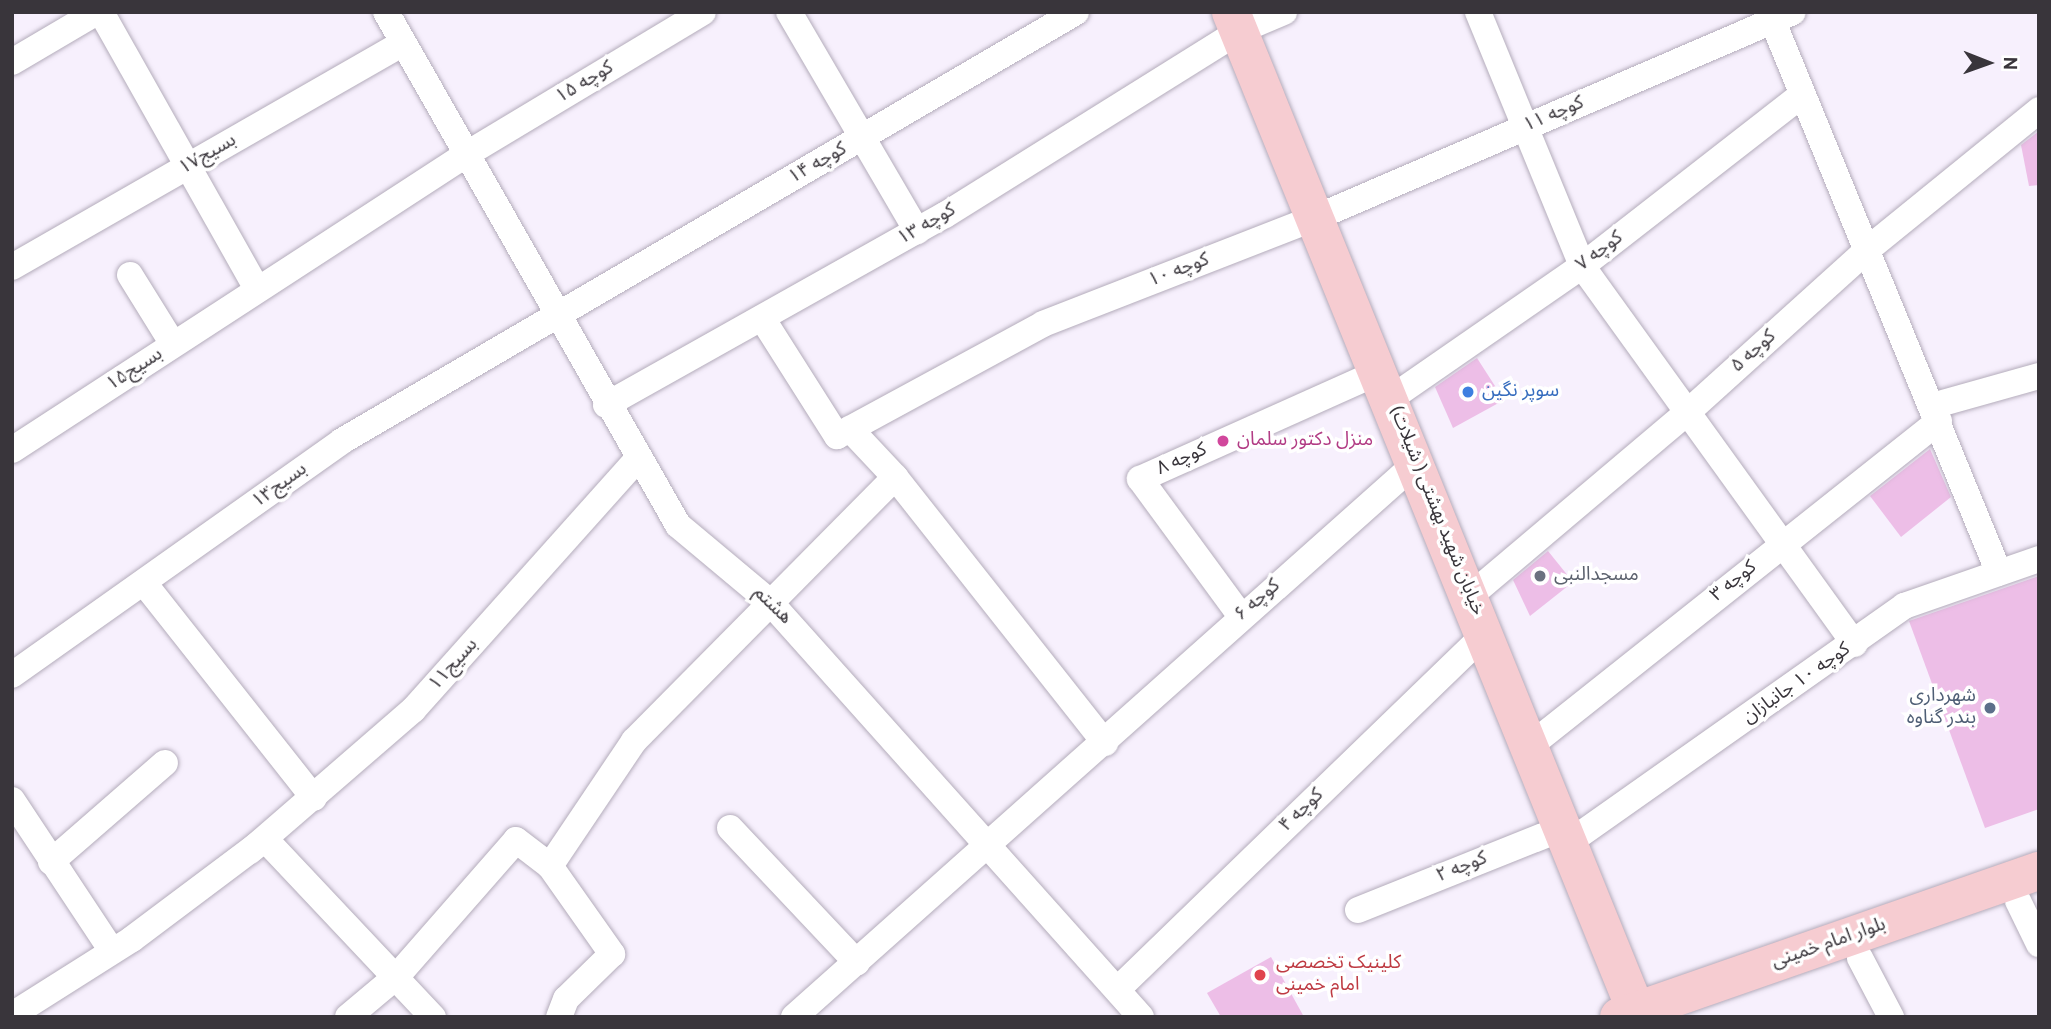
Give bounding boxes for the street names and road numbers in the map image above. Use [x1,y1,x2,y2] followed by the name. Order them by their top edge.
[552,57,618,109] street label: کوچه ۱۵
[1520,92,1588,138] street label: کوچه ۱۱
[175,130,241,180] street label: بسیج۱۷
[785,138,851,190] street label: کوچه ۱۴
[894,199,960,251] street label: کوچه ۱۳
[1572,227,1628,277] street label: کوچه ۷
[1145,249,1213,293] street label: کوچه ۱۰
[1727,326,1781,378] street label: کوچه ۵
[103,343,167,397] street label: بسیج۱۵
[1383,403,1489,619] street label: خیابان شهید بهشتی ( شیلات)
[1153,439,1211,481] street label: کوچه ۸
[248,458,312,514] street label: بسیج۱۳
[1706,557,1762,607] street label: کوچه ۳
[1231,575,1285,627] street label: کوچه ۶
[748,582,796,630] street label: هشتم
[425,634,483,696] street label: بسیج۱۱
[1739,639,1855,729] street label: کوچه ۱۰ جانبازان
[1275,785,1329,837] street label: کوچه ۴
[1433,848,1491,888] street label: کوچه ۲
[1769,914,1889,974] street label: بلوار امام خمینی

